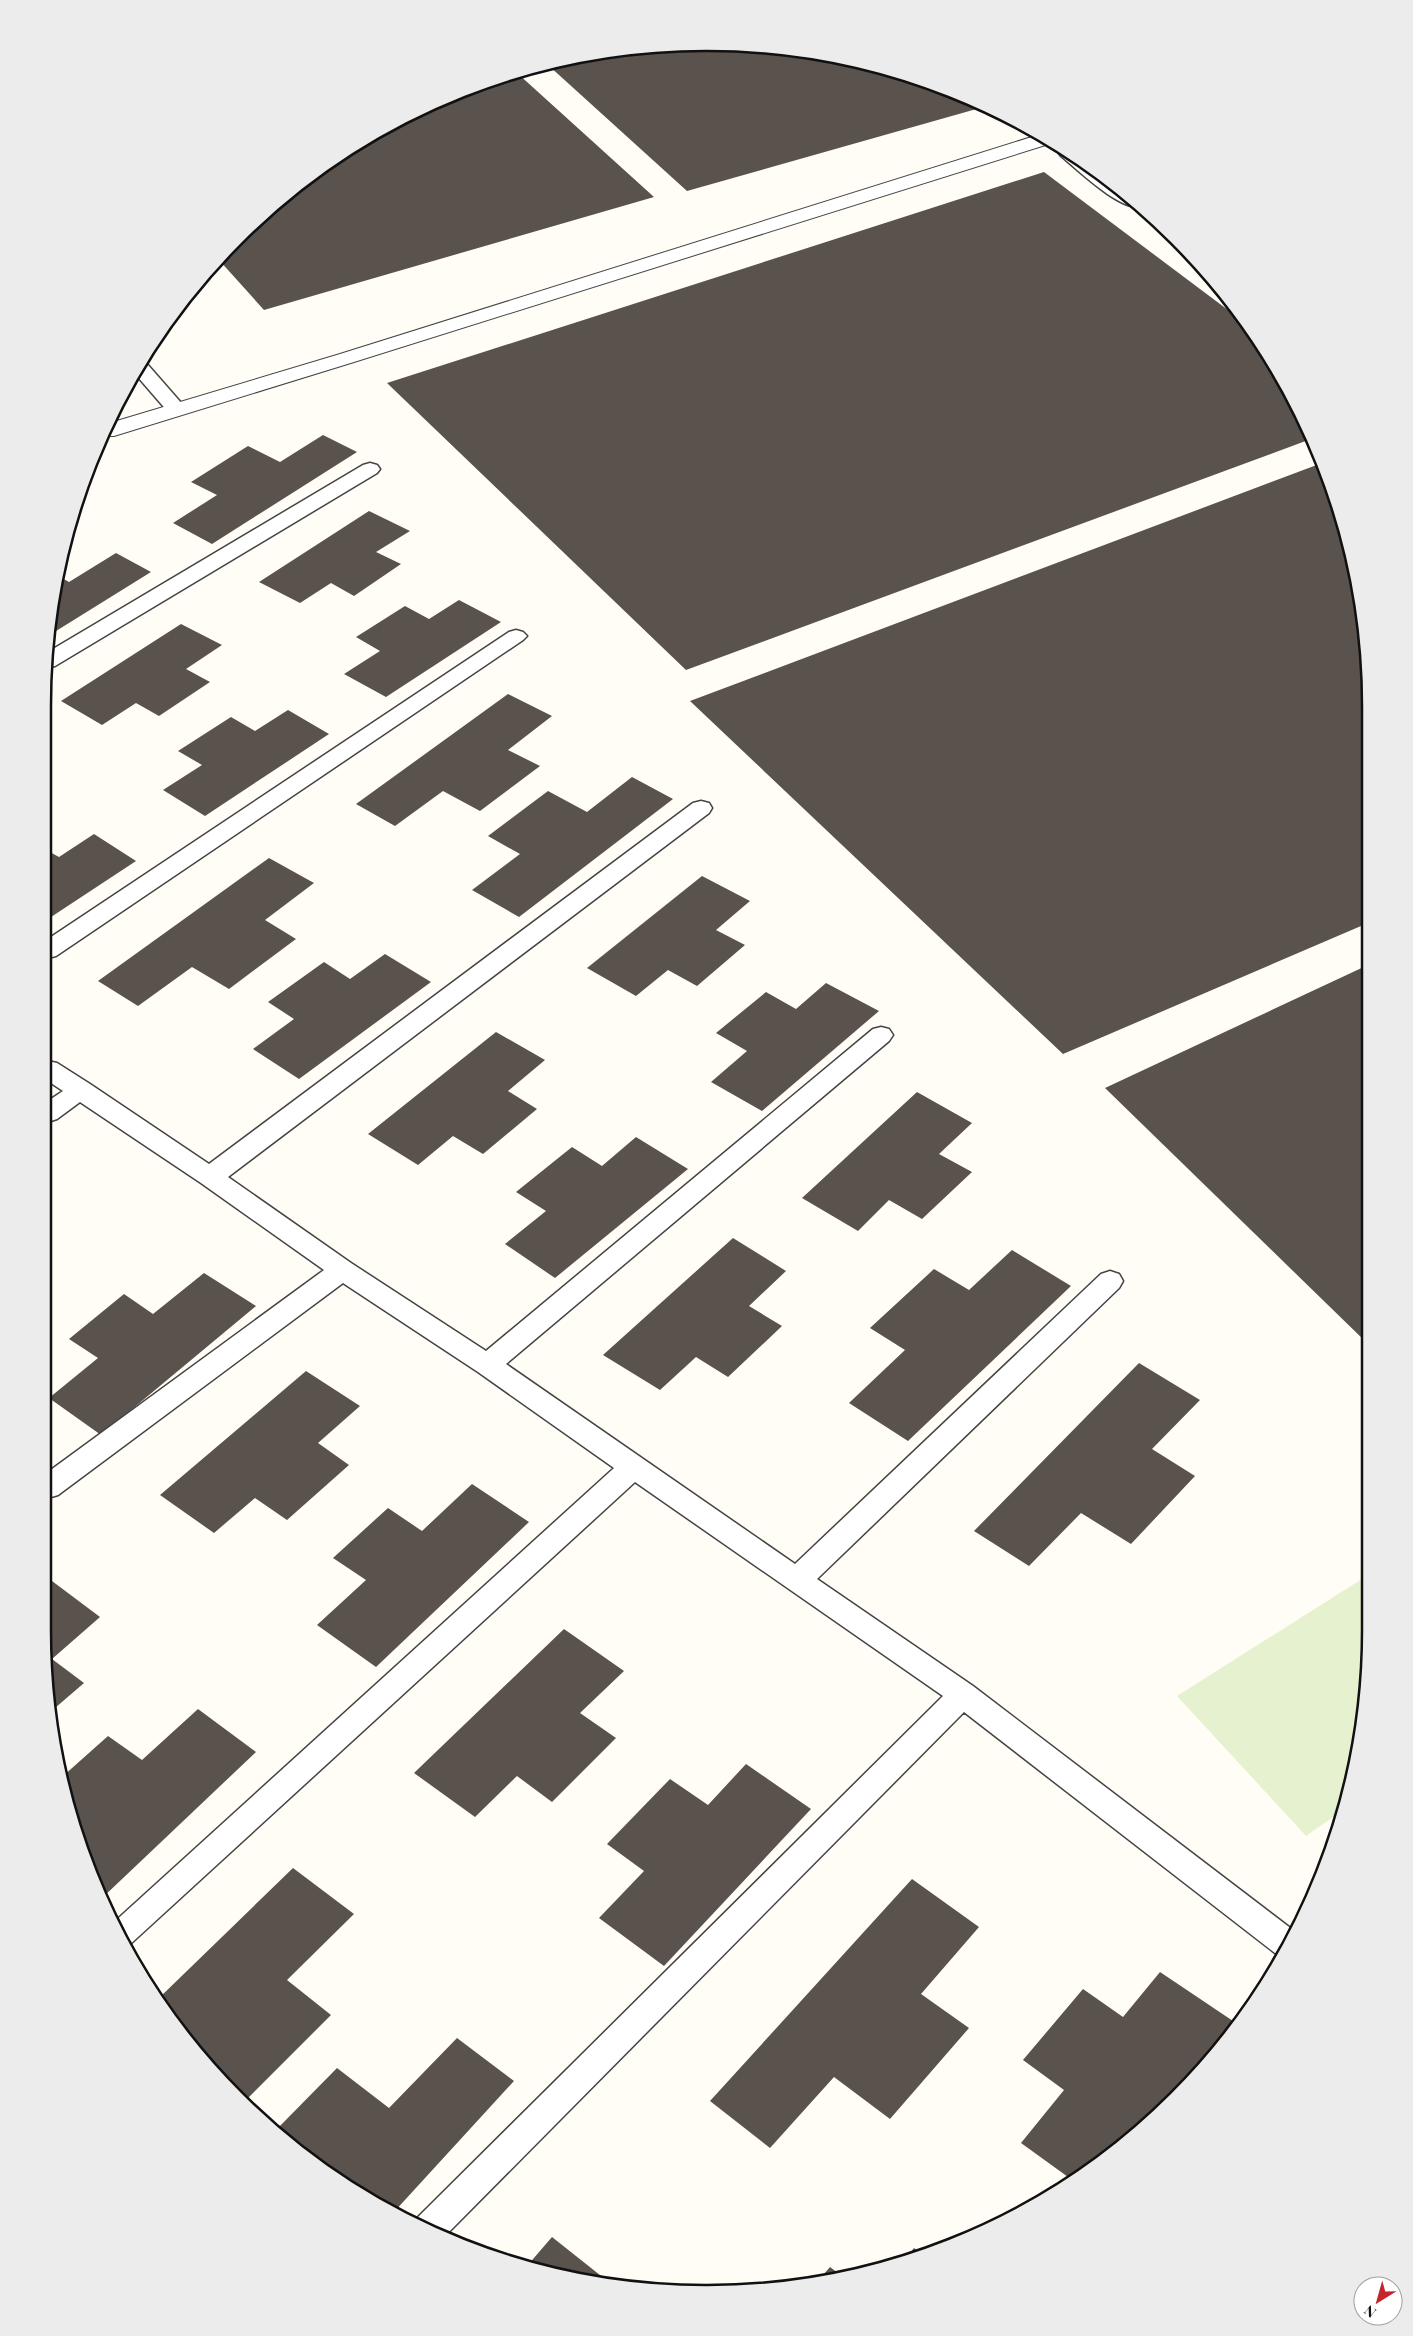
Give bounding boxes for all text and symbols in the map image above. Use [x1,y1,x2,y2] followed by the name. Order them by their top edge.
[1353,2276,1403,2326] north arrow
[1360,2301,1380,2322] text: N

